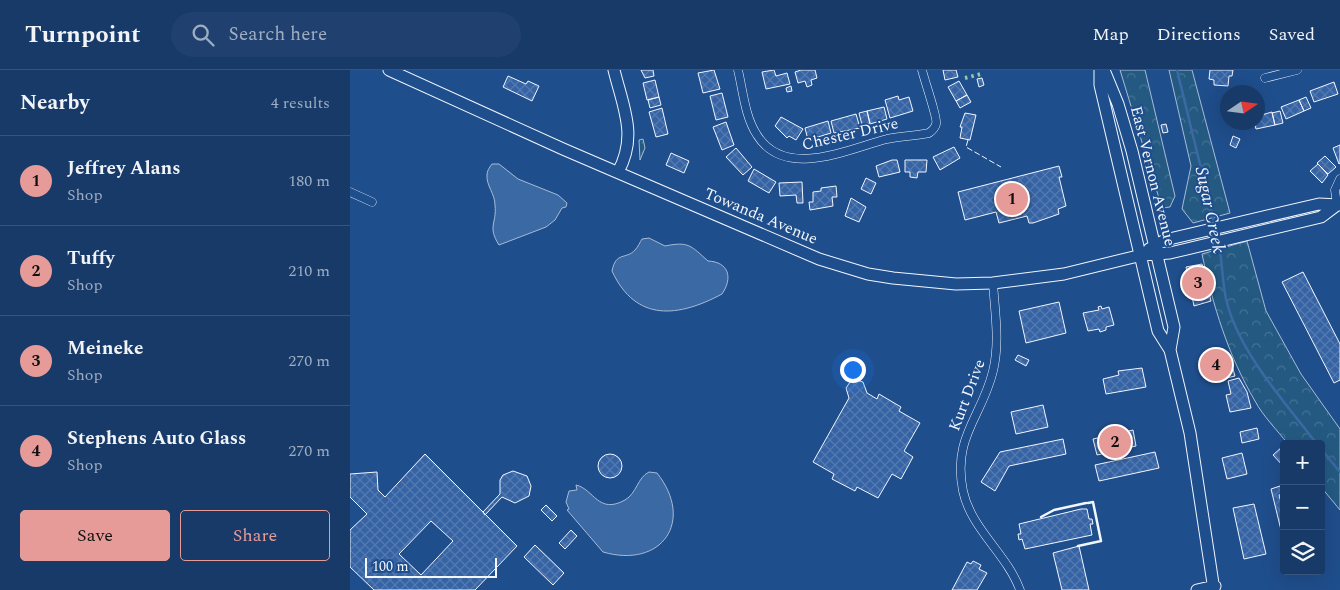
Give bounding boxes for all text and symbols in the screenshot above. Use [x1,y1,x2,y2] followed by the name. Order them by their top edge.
[171,12,521,57] search box
[25,17,141,53] text: Turnpoint
[229,20,327,49] text: Search here
[189,21,217,49] icon: search
[1093,21,1129,48] text: Map
[1157,21,1241,48] text: Directions
[1269,21,1315,48] text: Saved
[1220,85,1265,130] north arrow
[20,87,90,119] text: Nearby
[271,91,330,115] text: 4 results
[1124,103,1182,249] street label: East Vernon Avenue
[799,111,901,157] street label: Chester Drive
[67,154,181,183] text: Jeffrey Alans
[1188,164,1232,256] water label: Sugar Creek
[32,169,40,193] text: 1
[288,169,330,193] text: 180 m
[996,180,1028,218] pin: 1
[700,181,822,251] street label: Towanda Avenue
[67,183,103,207] text: Shop
[67,244,115,273] text: Tuffy
[32,259,40,283] text: 2
[288,259,330,283] text: 210 m
[1182,264,1214,302] pin: 3
[67,273,103,297] text: Shop
[67,334,143,363] text: Meineke
[1200,346,1232,384] pin: 4
[32,349,40,373] text: 3
[288,349,330,373] text: 270 m
[942,356,992,434] street label: Kurt Drive
[840,357,866,383] your location
[67,363,103,387] text: Shop
[1099,423,1131,461] pin: 2
[67,424,246,453] text: Stephens Auto Glass
[32,439,40,463] text: 4
[288,439,330,463] text: 270 m
[1280,440,1325,575] map controls
[1280,440,1325,485] button: +
[67,453,103,477] text: Shop
[1280,485,1325,530] button: −
[20,510,170,561] button: Save
[180,510,330,561] button: Share
[1280,530,1325,575] button: layers
[365,555,498,578] scale bar
[372,556,409,577] text: 100 m

